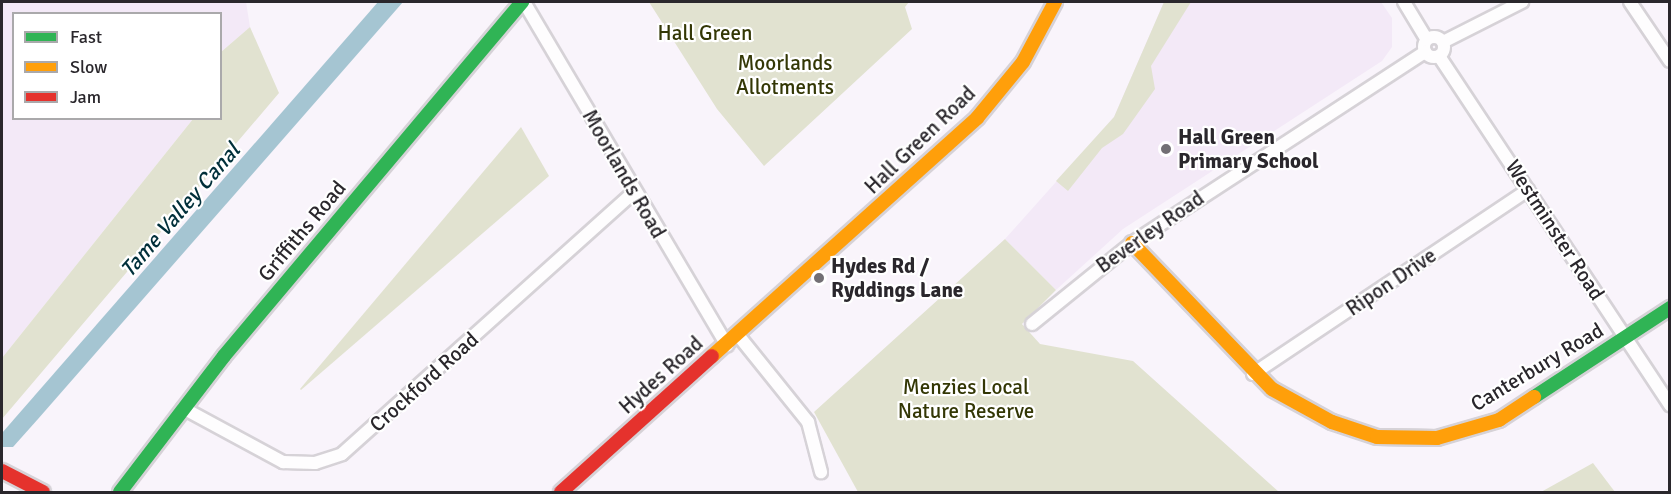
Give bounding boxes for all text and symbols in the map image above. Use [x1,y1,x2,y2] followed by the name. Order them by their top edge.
[12,12,222,120] legend
[658,20,752,46] park label: Hall Green
[70,26,102,48] text: Fast
[736,50,834,100] park label: Moorlands Allotments
[70,56,107,78] text: Slow
[859,81,981,199] street label: Hall Green Road
[70,86,101,108] text: Jam
[577,105,671,243] street label: Moorlands Road
[1178,124,1319,174] place label: Hall Green Primary School
[115,138,245,282] water label: Tame Valley Canal
[1159,142,1173,156] marker: Hall Green Primary School
[1500,155,1610,305] street label: Westminster Road
[253,176,351,286] street label: Griffiths Road
[1091,186,1209,278] street label: Beverley Road
[1341,243,1441,321] street label: Ripon Drive
[831,253,963,303] place label: Hydes Rd / Ryddings Lane
[812,271,826,285] marker: Hydes Rd / Ryddings Lane
[1466,318,1608,416] street label: Canterbury Road
[365,327,483,437] street label: Crockford Road
[614,331,708,419] street label: Hydes Road
[898,374,1034,424] park label: Menzies Local Nature Reserve

